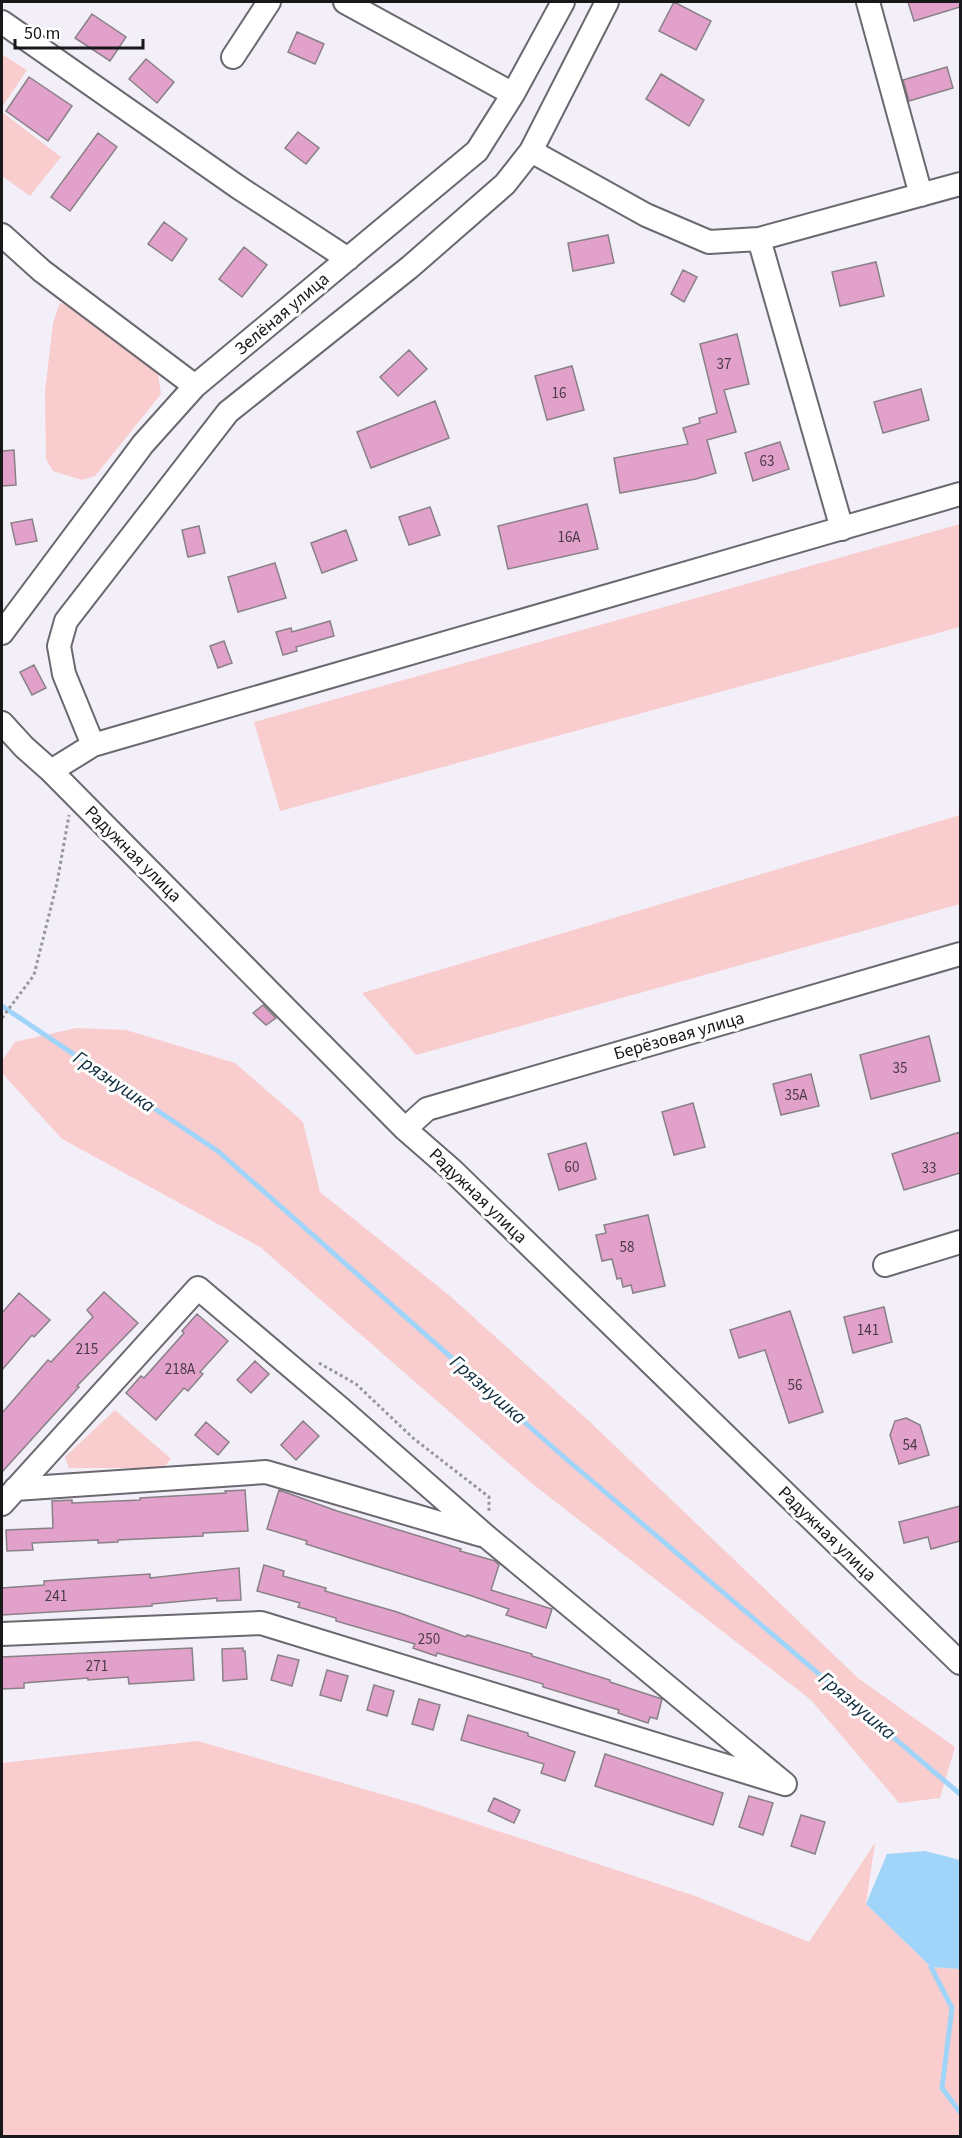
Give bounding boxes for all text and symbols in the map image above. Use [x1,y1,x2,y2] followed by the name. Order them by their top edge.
[15,12,142,50] scale bar
[24,21,60,46] text: 50 m
[229,267,335,361] street label: Зелёная улица
[717,354,731,375] house number: 37
[552,383,566,404] house number: 16
[760,451,774,472] house number: 63
[557,527,581,548] house number: 16А
[79,800,187,908] street label: Радужная улица
[611,1005,747,1067] street label: Берёзовая улица
[67,1044,161,1120] water label: Грязнушка
[893,1058,907,1079] house number: 35
[784,1085,808,1106] house number: 35А
[423,1143,533,1249] street label: Радужная улица
[565,1157,579,1178] house number: 60
[922,1158,936,1179] house number: 33
[620,1237,634,1258] house number: 58
[857,1320,879,1341] house number: 141
[76,1339,98,1360] house number: 215
[443,1349,533,1431] water label: Грязнушка
[165,1359,196,1380] house number: 218А
[788,1375,802,1396] house number: 56
[903,1435,918,1456] house number: 54
[772,1481,882,1587] street label: Радужная улица
[45,1586,67,1607] house number: 241
[418,1629,440,1650] house number: 250
[86,1656,108,1677] house number: 271
[812,1665,902,1747] water label: Грязнушка

